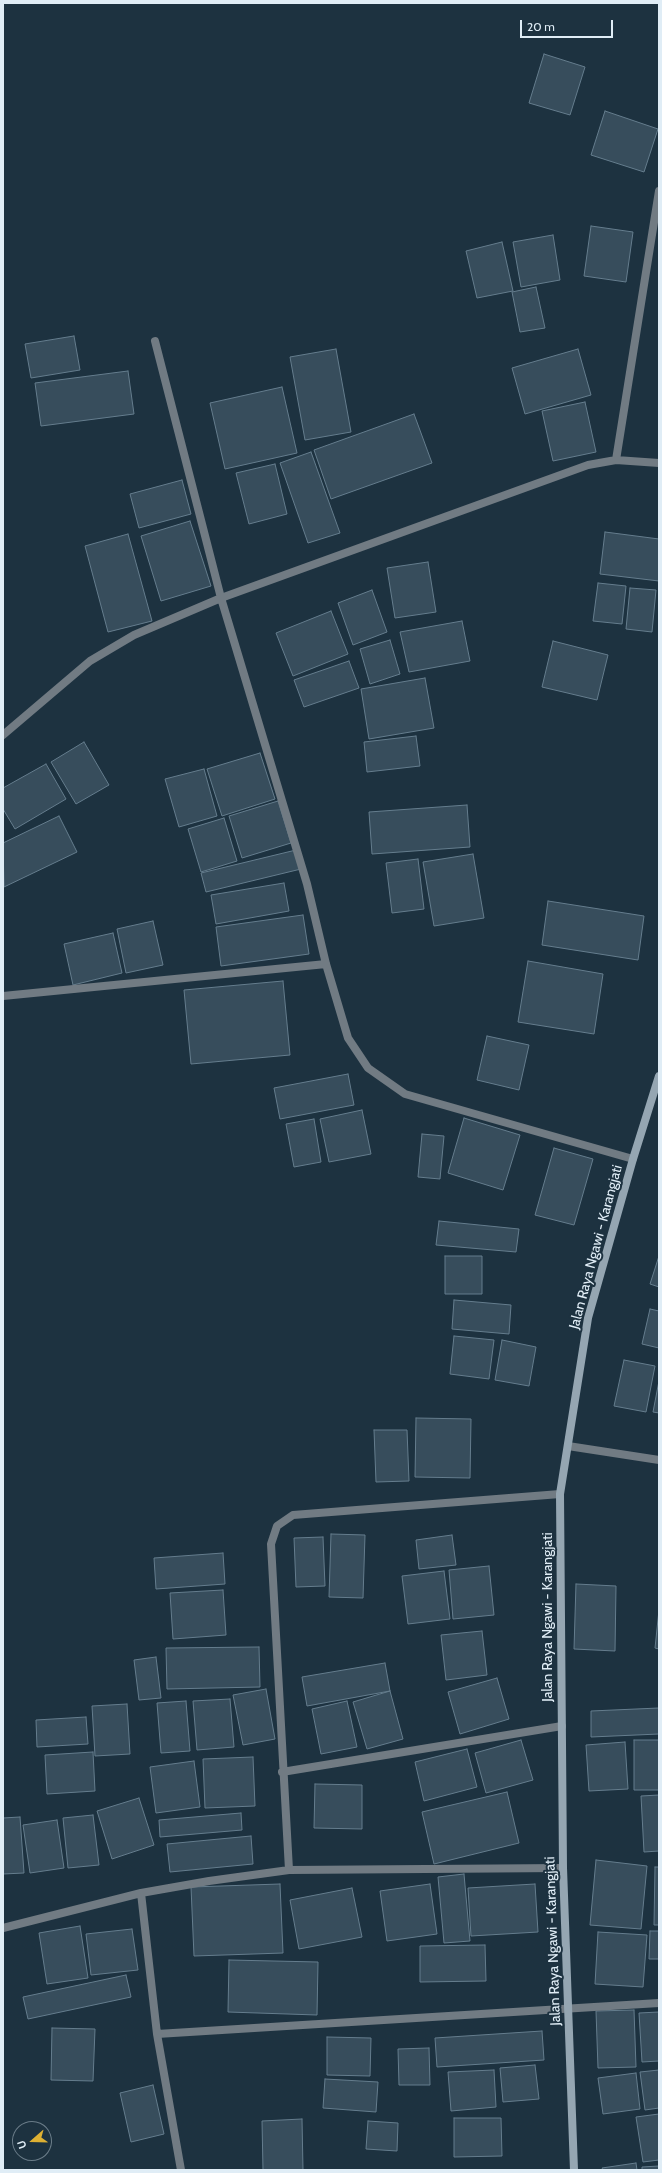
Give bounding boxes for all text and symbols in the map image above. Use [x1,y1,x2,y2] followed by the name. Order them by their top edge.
[522,12,615,38] scale bar
[527,19,555,34] text: 20 m
[566,1163,626,1331] street label: Jalan Raya Ngawi - Karangjati
[540,1532,556,1702] street label: Jalan Raya Ngawi - Karangjati
[542,1856,564,2026] street label: Jalan Raya Ngawi - Karangjati
[12,2121,52,2161] north arrow
[14,2139,30,2151] text: U

